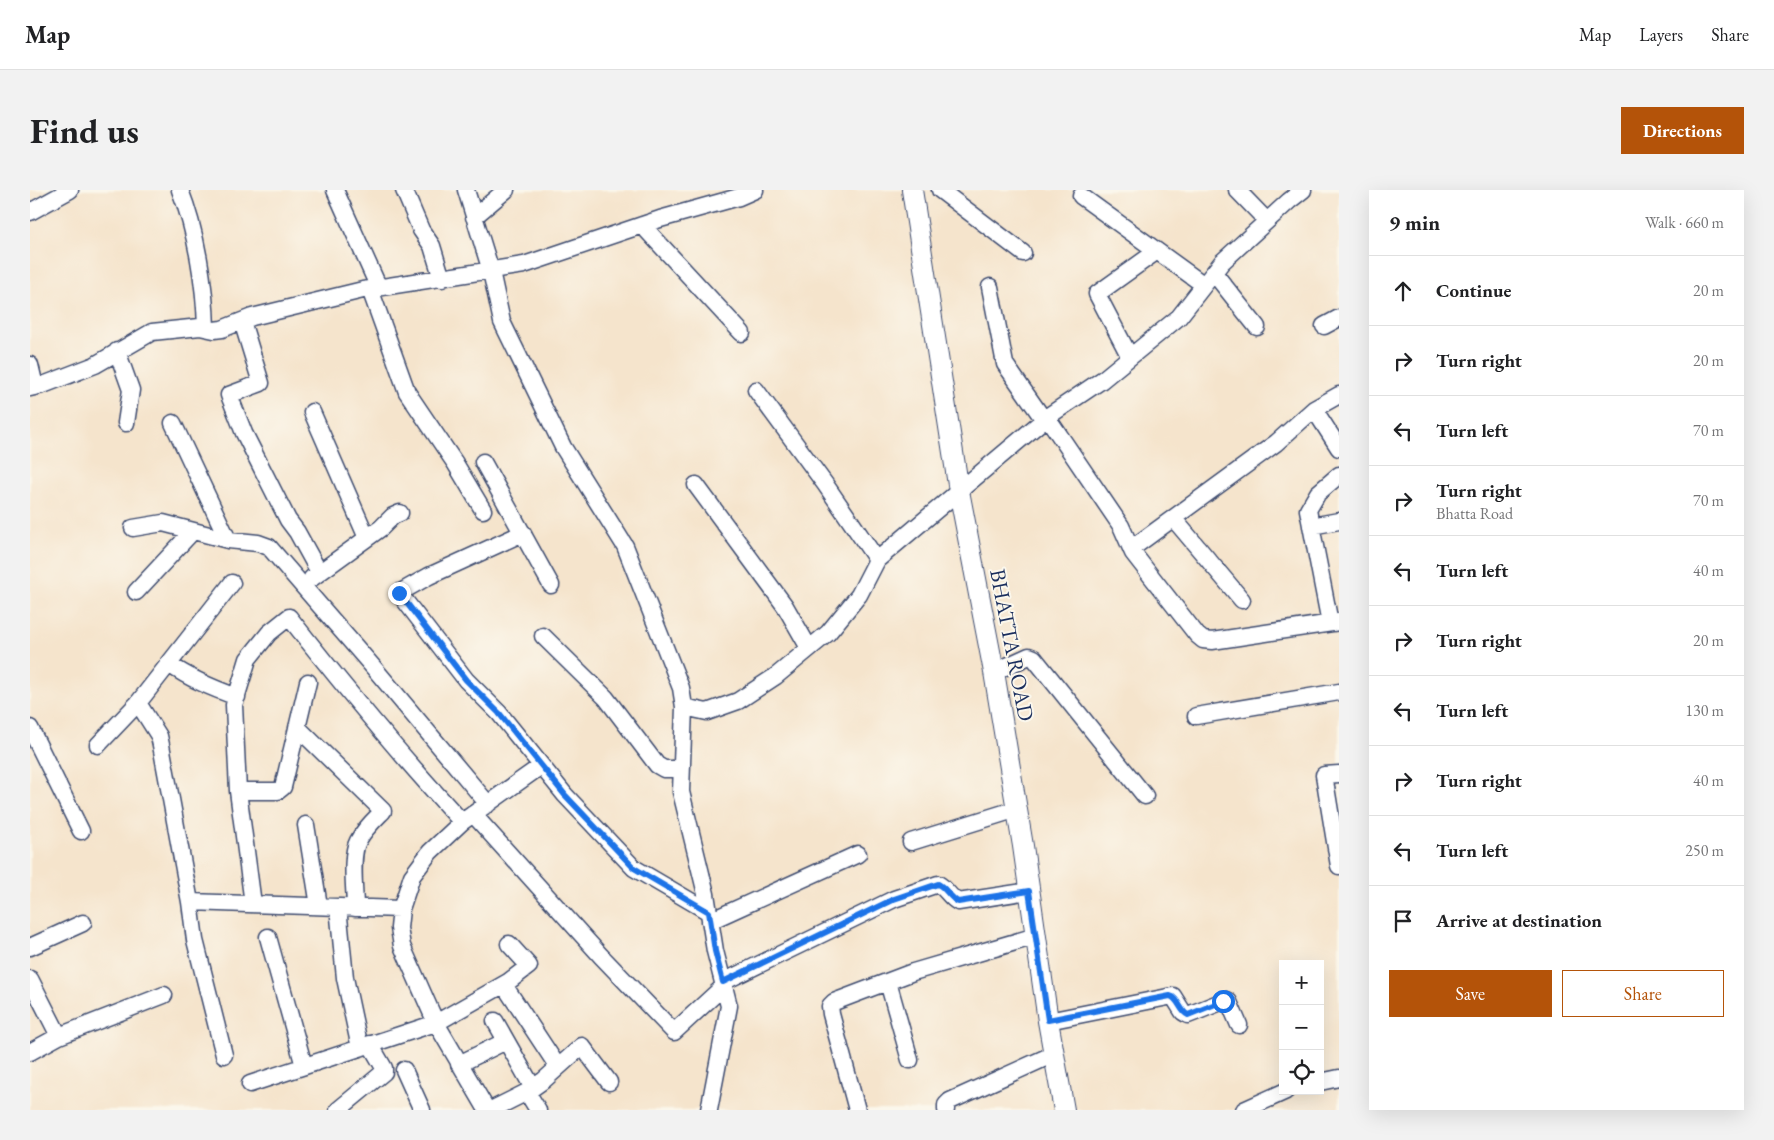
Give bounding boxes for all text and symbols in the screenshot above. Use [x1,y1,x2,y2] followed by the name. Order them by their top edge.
[25,19,70,50] text: Map
[1579,23,1611,46] text: Map
[1639,23,1683,46] text: Layers
[1711,23,1749,46] text: Share
[1621,107,1744,154] button: Directions
[30,108,139,153] text: Find us
[1389,209,1440,236] text: 9 min
[1645,212,1724,233] text: Walk · 660 m
[1389,277,1417,305] icon: ahead
[1436,278,1511,303] text: Continue
[1693,280,1724,301] text: 20 m
[1389,347,1417,375] icon: right
[1436,348,1522,373] text: Turn right
[1693,350,1724,371] text: 20 m
[1389,417,1417,445] icon: left
[1436,418,1508,443] text: Turn left
[1693,420,1724,441] text: 70 m
[1436,478,1522,503] text: Turn right
[1389,487,1417,515] icon: right
[1693,490,1724,511] text: 70 m
[1436,503,1513,524] text: Bhatta Road
[1389,557,1417,585] icon: left
[1436,558,1508,583] text: Turn left
[1693,560,1724,581] text: 40 m
[983,566,1041,724] street label: BHATTA ROAD
[388,582,411,605] route end
[1389,627,1417,655] icon: right
[1436,628,1522,653] text: Turn right
[1693,630,1724,651] text: 20 m
[1389,697,1417,725] icon: left
[1436,698,1508,723] text: Turn left
[1685,700,1724,721] text: 130 m
[1389,767,1417,795] icon: right
[1436,768,1522,793] text: Turn right
[1693,770,1724,791] text: 40 m
[1389,837,1417,865] icon: left
[1436,838,1508,863] text: Turn left
[1685,840,1724,861] text: 250 m
[1389,907,1417,935] icon: arrive
[1436,908,1602,933] text: Arrive at destination
[1279,960,1324,1095] map controls
[1279,960,1324,1005] button: +
[1389,970,1552,1017] button: Save
[1562,970,1724,1017] button: Share
[1212,990,1235,1013] route start
[1279,1005,1324,1050] button: −
[1279,1050,1324,1095] button: locate

